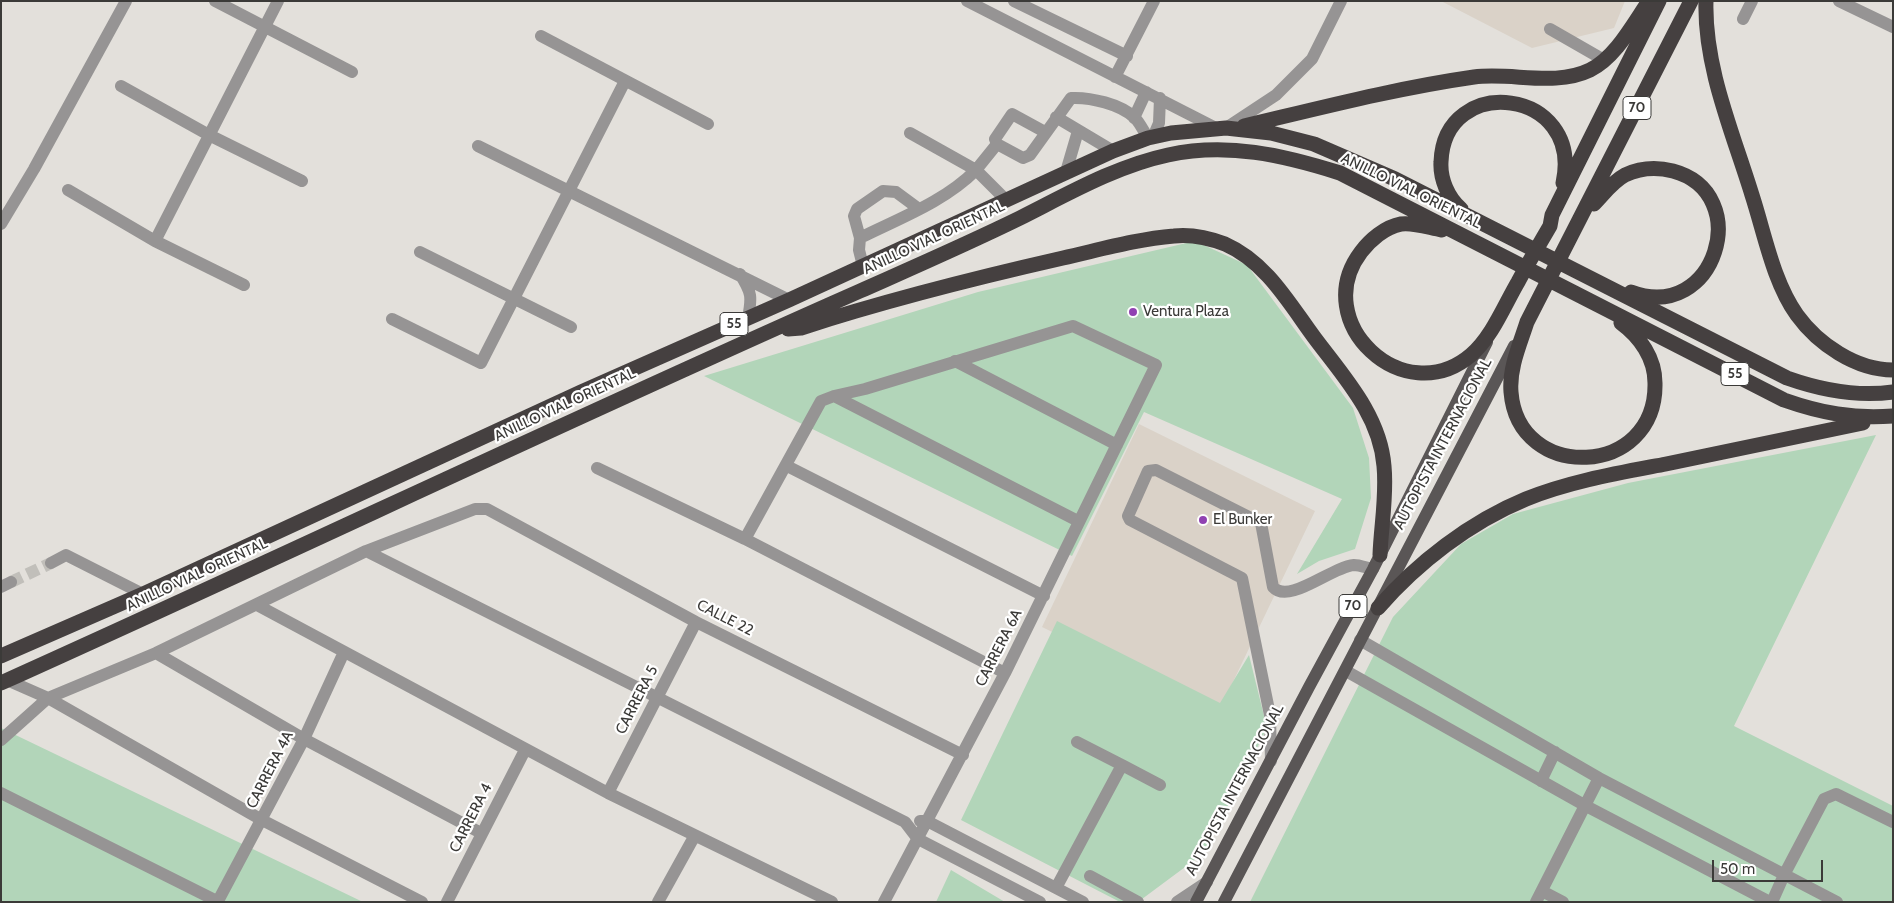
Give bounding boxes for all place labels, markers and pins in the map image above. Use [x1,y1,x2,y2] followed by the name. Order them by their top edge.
[1143,303,1229,321] place label: Ventura Plaza
[1127,306,1139,318] marker: Ventura Plaza
[1213,511,1272,529] place label: El Bunker
[1197,514,1209,526] marker: El Bunker

